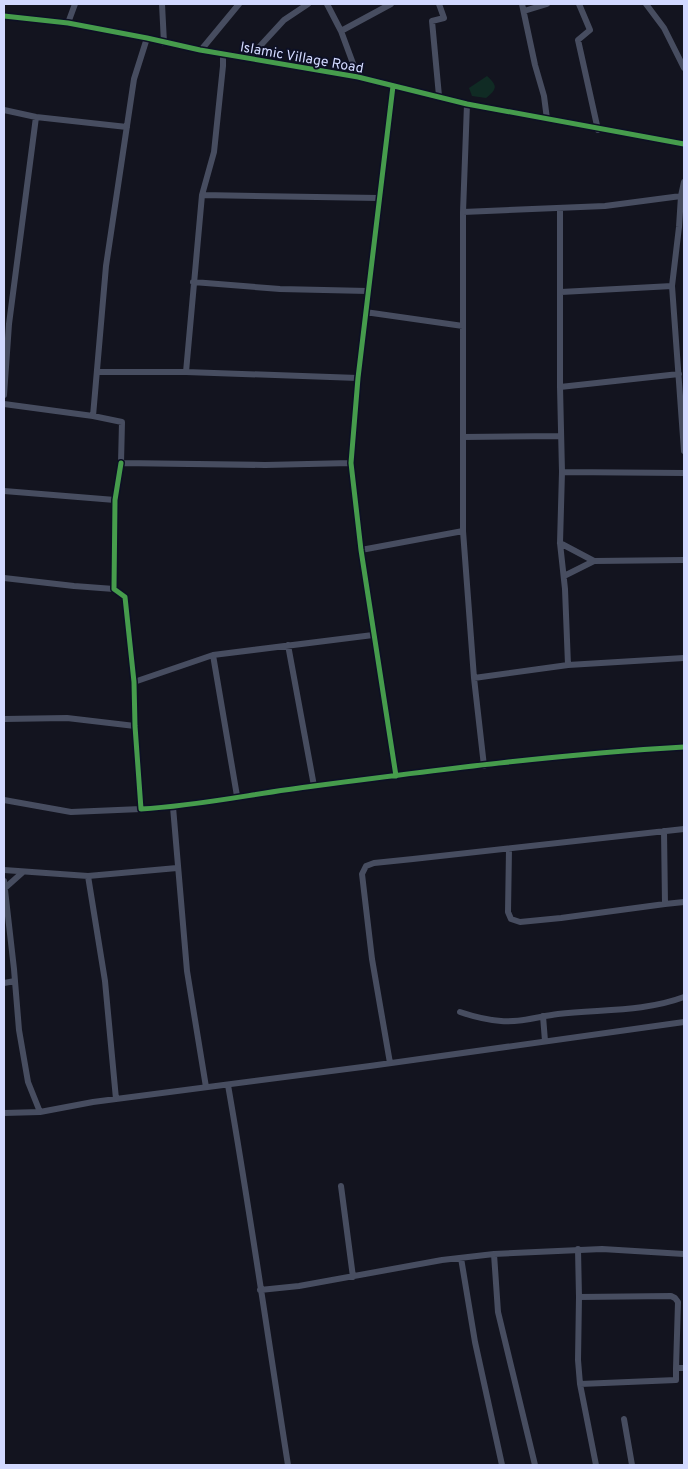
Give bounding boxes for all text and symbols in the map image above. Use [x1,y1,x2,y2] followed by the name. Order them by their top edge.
[239,39,365,78] street label: Islamic Village Road

